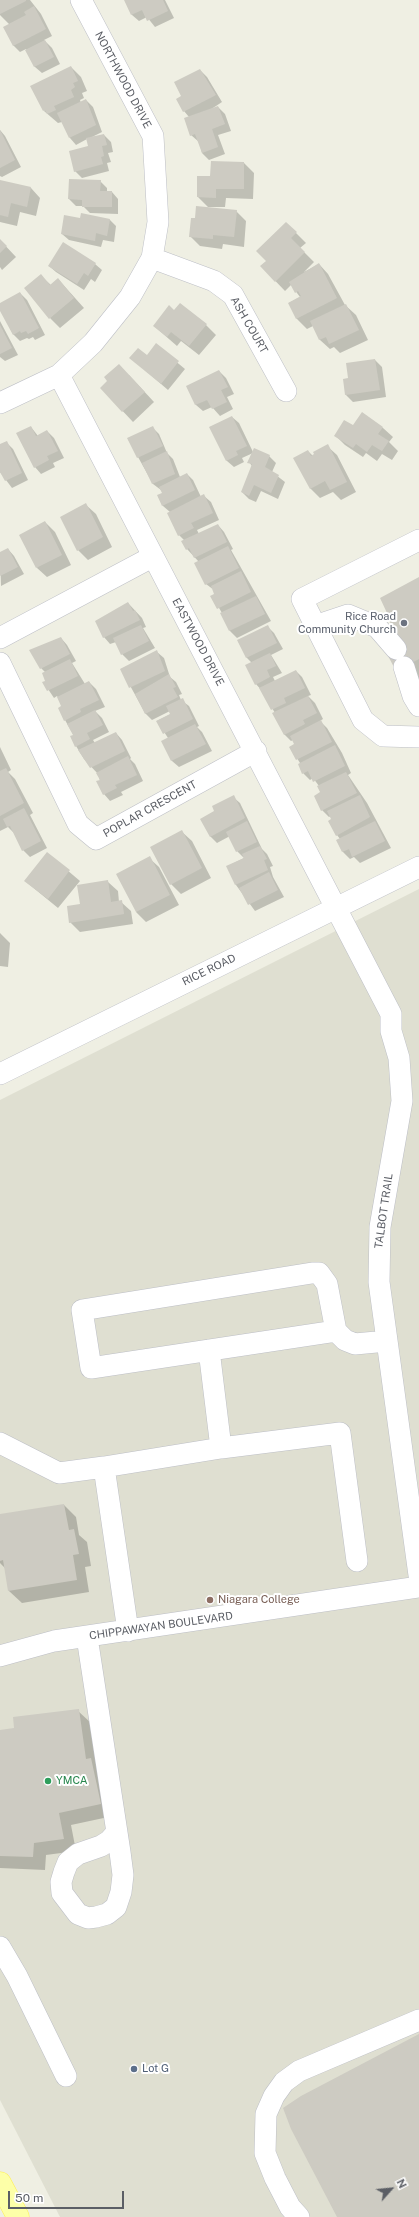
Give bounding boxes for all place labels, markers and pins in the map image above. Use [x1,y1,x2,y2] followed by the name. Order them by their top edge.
[298,610,396,636] place label: Rice Road Community Church
[399,618,409,628] marker: Rice Road Community Church
[218,1593,300,1607] place label: Niagara College
[205,1595,215,1605] marker: Niagara College
[56,1774,88,1788] place label: YMCA
[43,1776,53,1786] marker: YMCA
[142,2062,169,2076] place label: Lot G
[129,2064,139,2074] marker: Lot G

